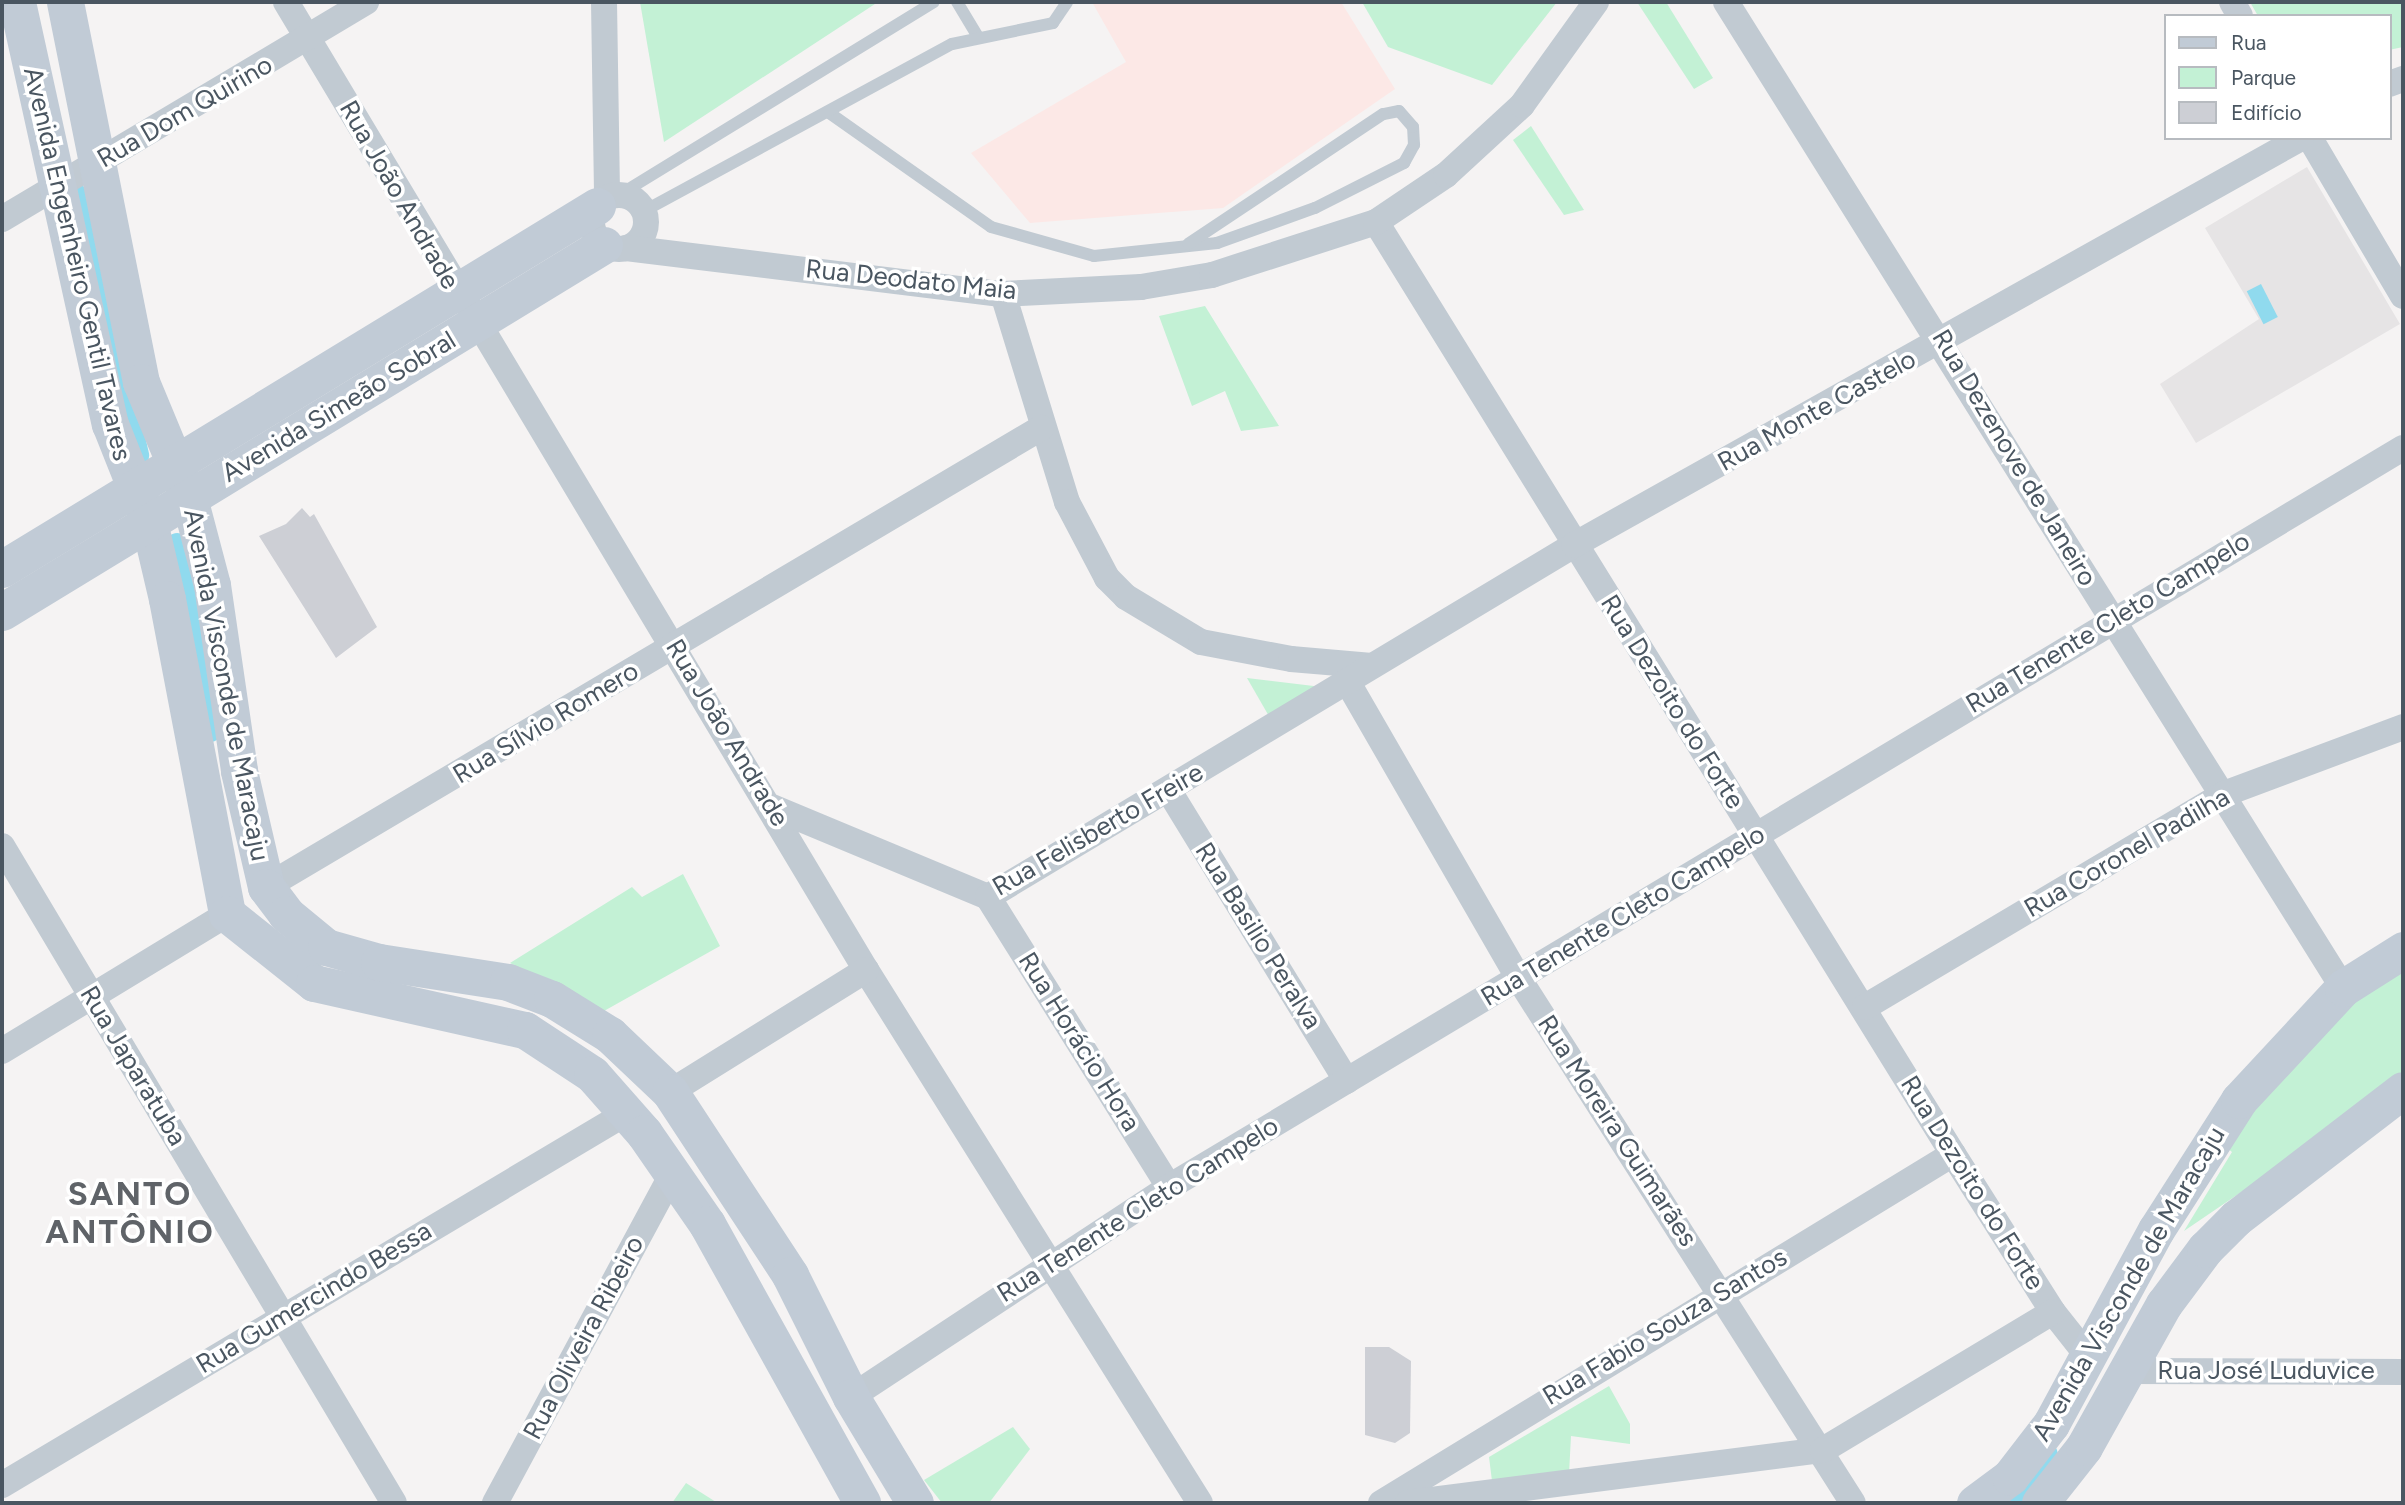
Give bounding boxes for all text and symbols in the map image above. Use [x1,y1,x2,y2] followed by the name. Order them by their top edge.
[2164,14,2391,140] legend
[2231,30,2267,55] text: Rua
[92,49,278,175] street label: Rua Dom Quirino
[16,64,138,464] street label: Avenida Engenheiro Gentil Tavares
[2231,65,2296,90] text: Parque
[332,95,466,295] street label: Rua João Andrade
[2231,100,2302,125] text: Edifício
[804,253,1018,307] street label: Rua Deodato Maia
[1925,324,2103,592] street label: Rua Dezenove de Janeiro
[216,325,462,489] street label: Avenida Simeão Sobral
[1713,344,1921,478] street label: Rua Monte Castelo
[177,506,275,864] street label: Avenida Visconde de Maracaju
[1960,526,2256,720] street label: Rua Tenente Cleto Campelo
[1594,589,1750,815] street label: Rua Dezoito do Forte
[659,634,795,832] street label: Rua João Andrade
[448,655,644,791] street label: Rua Sílvio Romero
[987,757,1209,903] street label: Rua Felisberto Freire
[2019,782,2235,924] street label: Rua Coronel Padilha
[1475,819,1771,1013] street label: Rua Tenente Cleto Campelo
[1188,837,1328,1035] street label: Rua Basilio Peralva
[1011,947,1147,1137] street label: Rua Horácio Hora
[73,981,193,1151] street label: Rua Japaratuba
[1531,1010,1703,1252] street label: Rua Moreira Guimarães
[1894,1070,2050,1296] street label: Rua Dezoito do Forte
[992,1111,1284,1309] street label: Rua Tenente Cleto Campelo
[2026,1121,2232,1447] street label: Avenida Visconde de Maracaju
[46,1174,214,1252] district label: SANTO ANTÔNIO
[191,1215,437,1381] street label: Rua Gumercindo Bessa
[517,1231,651,1445] street label: Rua Oliveira Ribeiro
[1537,1242,1793,1412] street label: Rua Fabio Souza Santos
[2157,1355,2375,1387] street label: Rua José Luduvice

